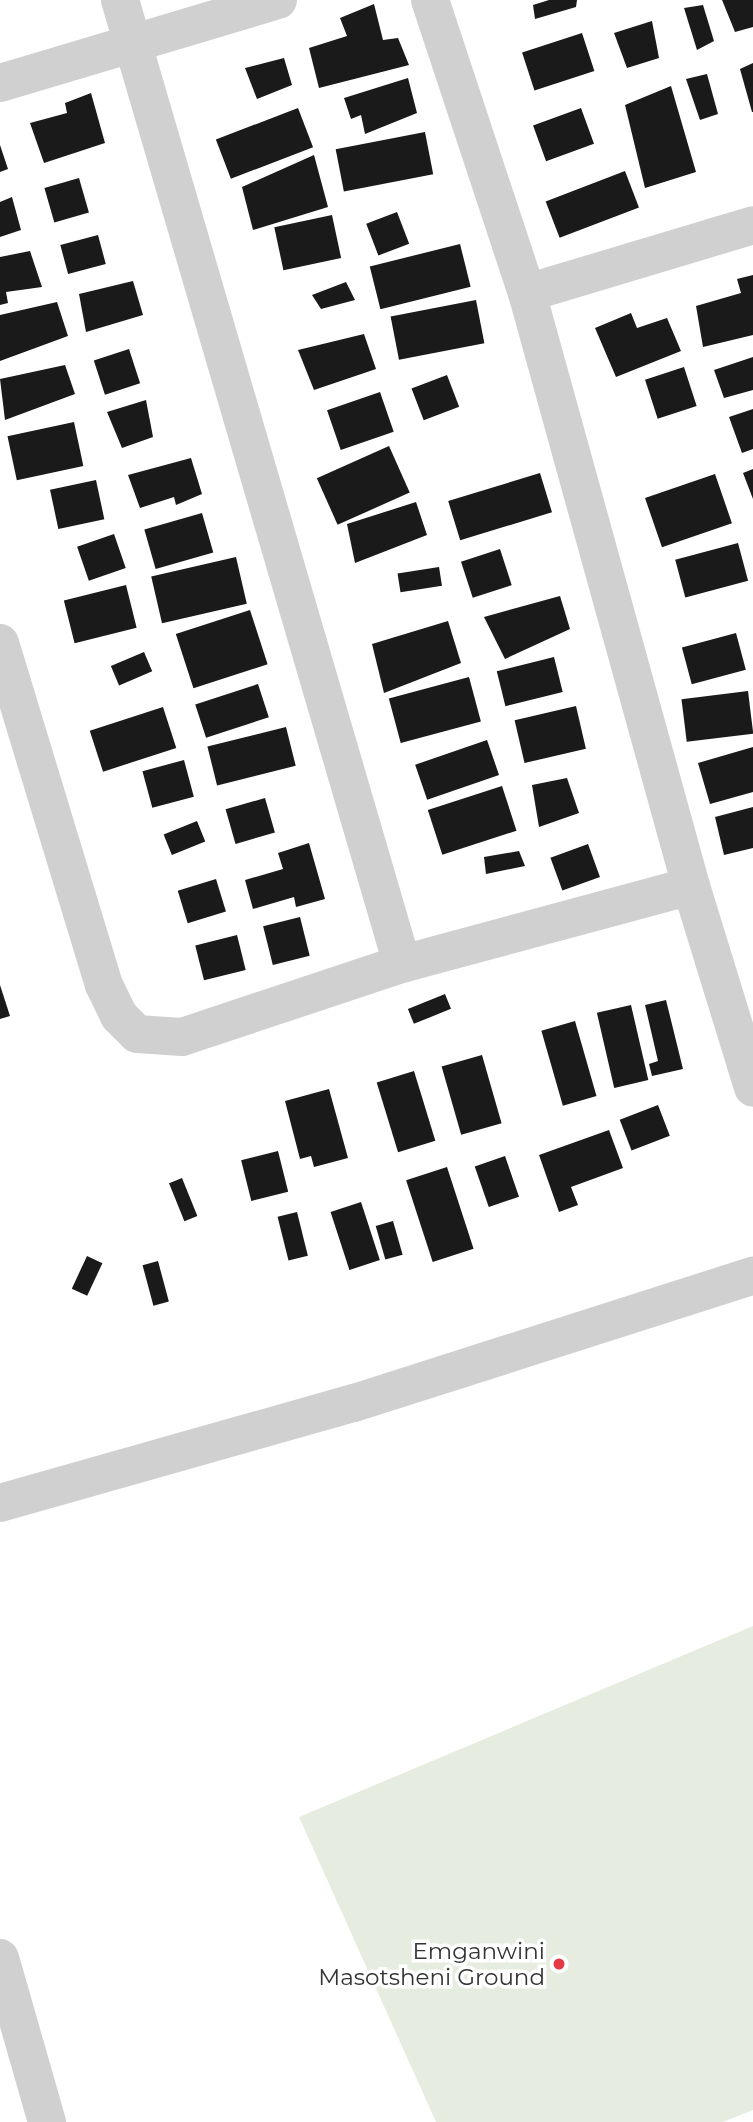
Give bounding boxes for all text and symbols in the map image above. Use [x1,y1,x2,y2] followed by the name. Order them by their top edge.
[318,1937,545,1991] place label: Emganwini Masotsheni Ground
[551,1956,567,1972] marker: Emganwini Masotsheni Ground

